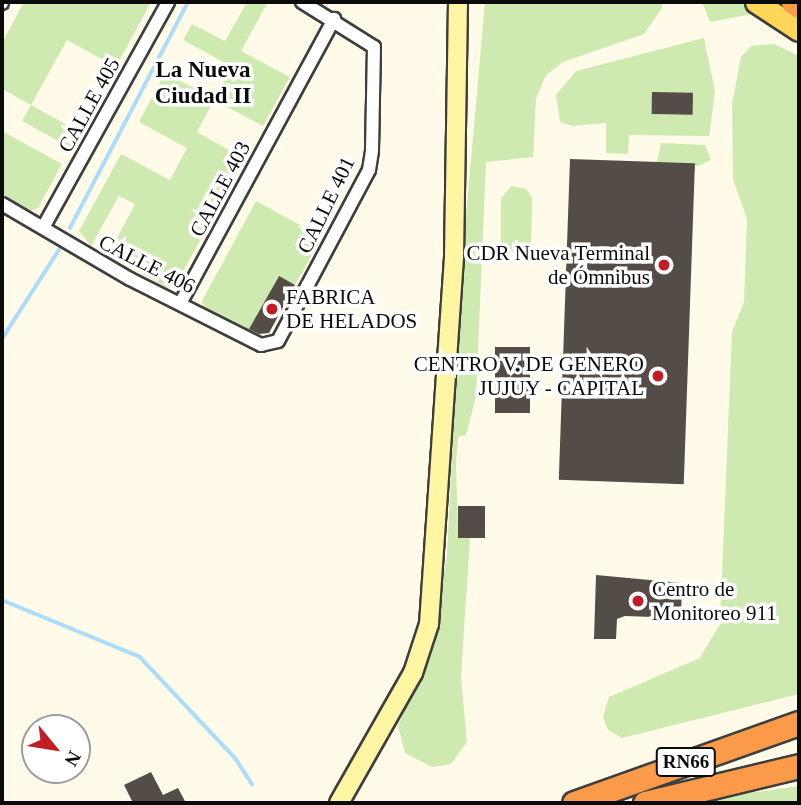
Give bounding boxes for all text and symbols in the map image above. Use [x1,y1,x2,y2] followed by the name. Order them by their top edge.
[53,53,125,157] street label: CALLE 405
[155,56,251,110] district label: La Nueva Ciudad II
[184,137,256,241] street label: CALLE 403
[292,153,360,257] street label: CALLE 401
[95,229,199,299] street label: CALLE 406
[466,240,650,290] place label: CDR Nueva Terminal de Ómnibus
[656,257,672,273] marker: CDR Nueva Terminal de Ómnibus
[286,284,417,334] place label: FABRICA DE HELADOS
[264,301,280,317] marker: FABRICA DE HELADOS
[413,351,644,401] place label: CENTRO V. DE GENERO JUJUY - CAPITAL
[650,368,666,384] marker: CENTRO V. DE GENERO JUJUY - CAPITAL
[652,576,777,626] place label: Centro de Monitoreo 911
[630,593,646,609] marker: Centro de Monitoreo 911
[21,714,91,784] north arrow
[654,747,718,778] road number: RN66
[60,748,85,770] text: N

